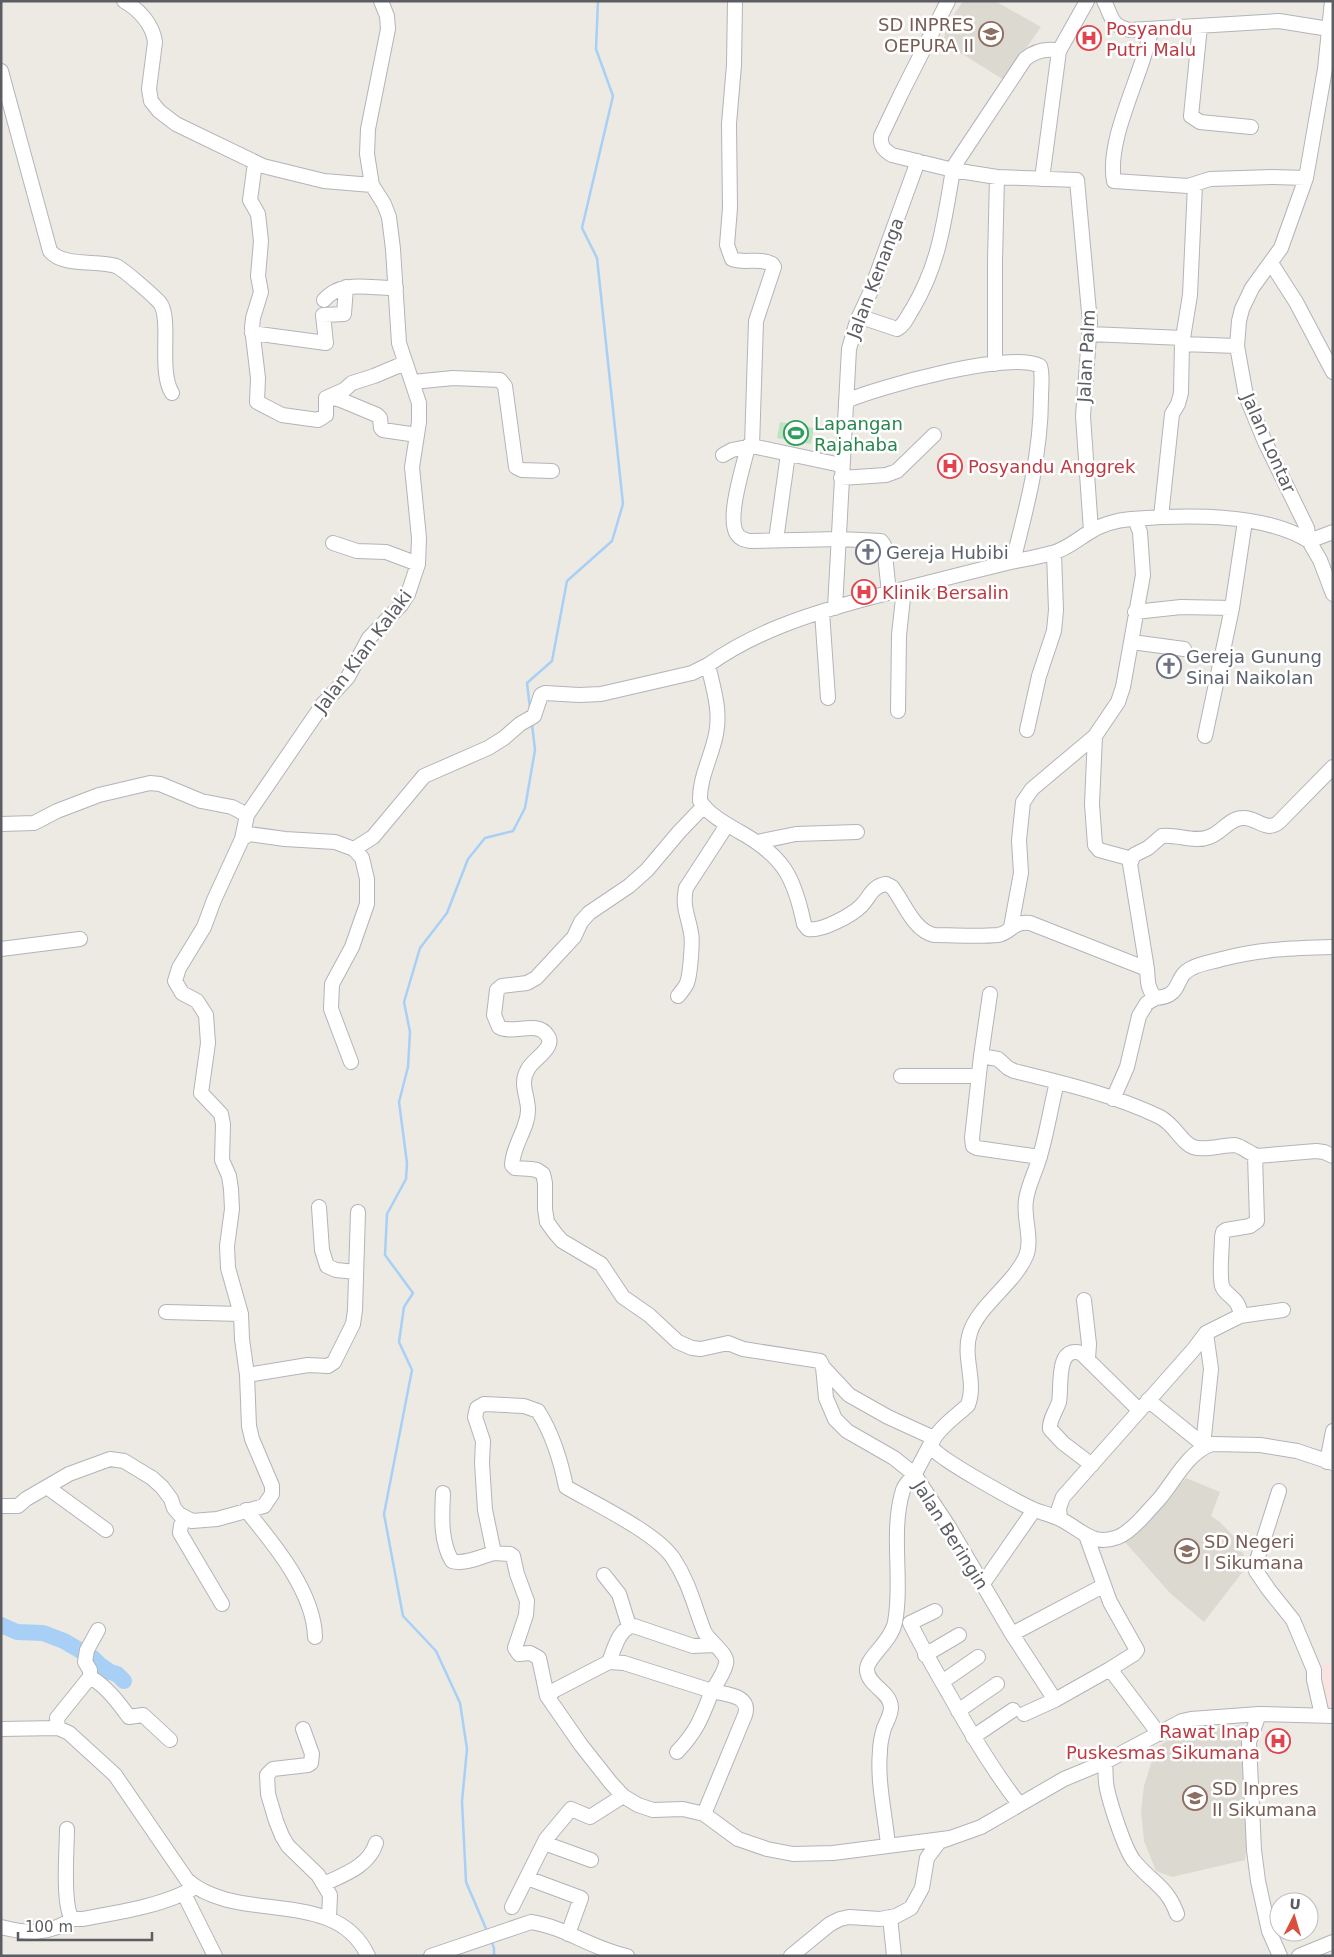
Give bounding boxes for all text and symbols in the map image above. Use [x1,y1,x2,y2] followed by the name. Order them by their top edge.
[878,14,974,56] place label: SD INPRES OEPURA II
[1106,18,1196,60] place label: Posyandu Putri Malu
[978,21,1004,47] school or university icon: SD INPRES OEPURA II
[1076,25,1102,51] hospital icon: Posyandu Putri Malu
[842,215,908,342] street label: Jalan Kenanga
[1073,309,1099,404] street label: Jalan Palm
[1237,389,1301,497] street label: Jalan Lontar
[814,413,903,455] place label: Lapangan Rajahaba
[783,420,809,446] sports icon: Lapangan Rajahaba
[937,453,963,479] hospital icon: Posyandu Anggrek
[968,456,1136,477] place label: Posyandu Anggrek
[855,539,881,565] church icon: Gereja Hubibi
[886,542,1009,563] place label: Gereja Hubibi
[851,579,877,605] hospital icon: Klinik Bersalin
[882,582,1009,603] place label: Klinik Bersalin
[309,585,416,717] street label: Jalan Kian Kalaki
[1186,646,1322,688] place label: Gereja Gunung Sinai Naikolan
[1156,653,1182,679] church icon: Gereja Gunung Sinai Naikolan
[909,1476,993,1593] street label: Jalan Beringin
[1204,1531,1304,1573] place label: SD Negeri I Sikumana
[1174,1538,1200,1564] school or university icon: SD Negeri I Sikumana
[1066,1721,1260,1763] place label: Rawat Inap Puskesmas Sikumana
[1265,1728,1291,1754] hospital icon: Rawat Inap Puskesmas Sikumana
[1212,1778,1317,1820] place label: SD Inpres II Sikumana
[1182,1785,1208,1811] school or university icon: SD Inpres II Sikumana
[1269,1892,1319,1942] north arrow
[1289,1896,1301,1913] text: U
[18,1910,151,1942] scale bar
[25,1918,73,1936] text: 100 m

